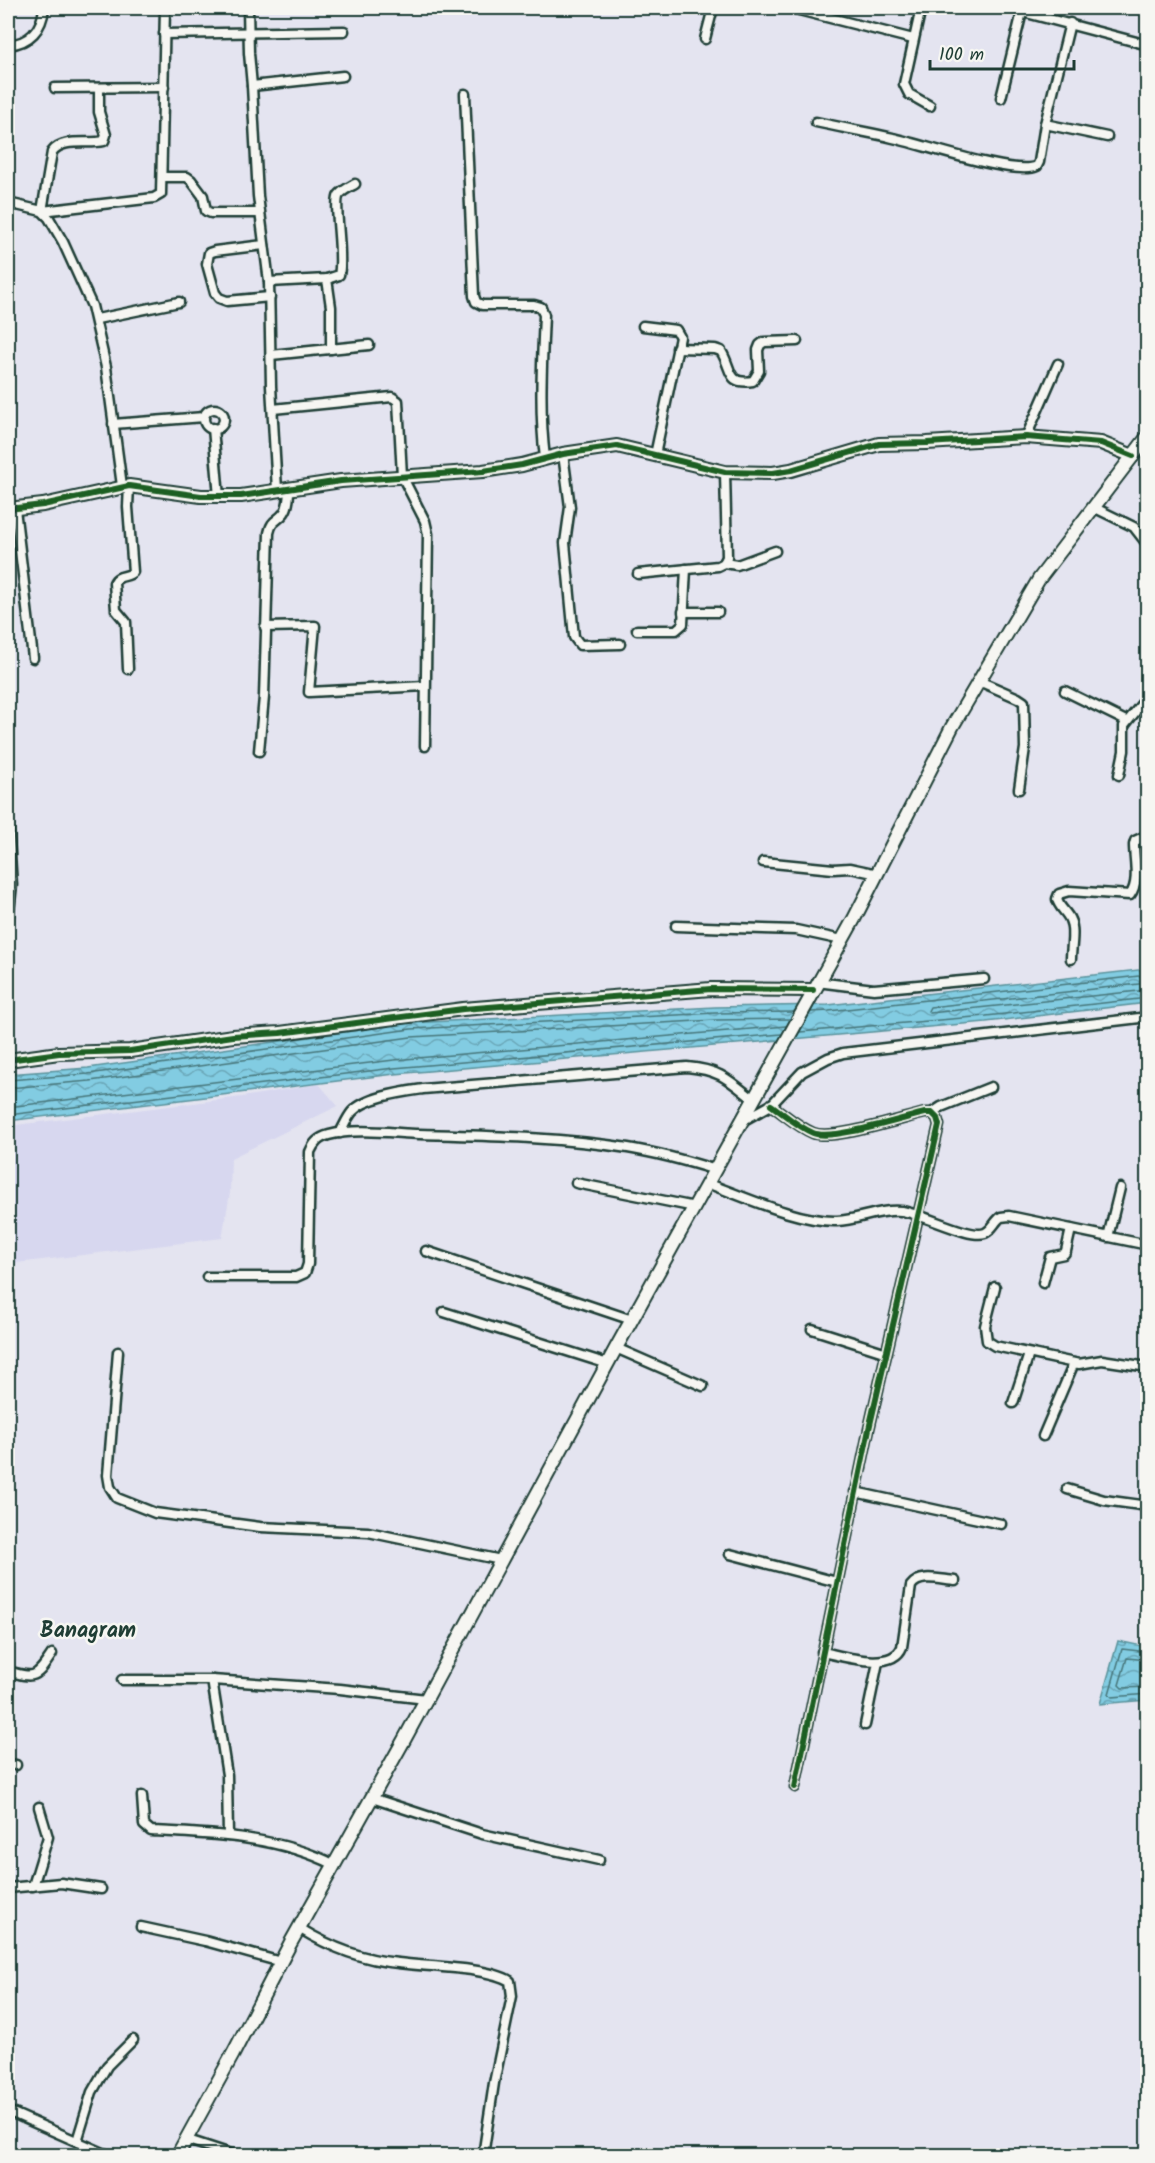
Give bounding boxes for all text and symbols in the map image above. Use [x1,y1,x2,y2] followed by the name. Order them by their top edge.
[930,33,1074,71] scale bar
[939,41,984,70] text: 100 m
[40,1614,136,1649] district label: Banagram

